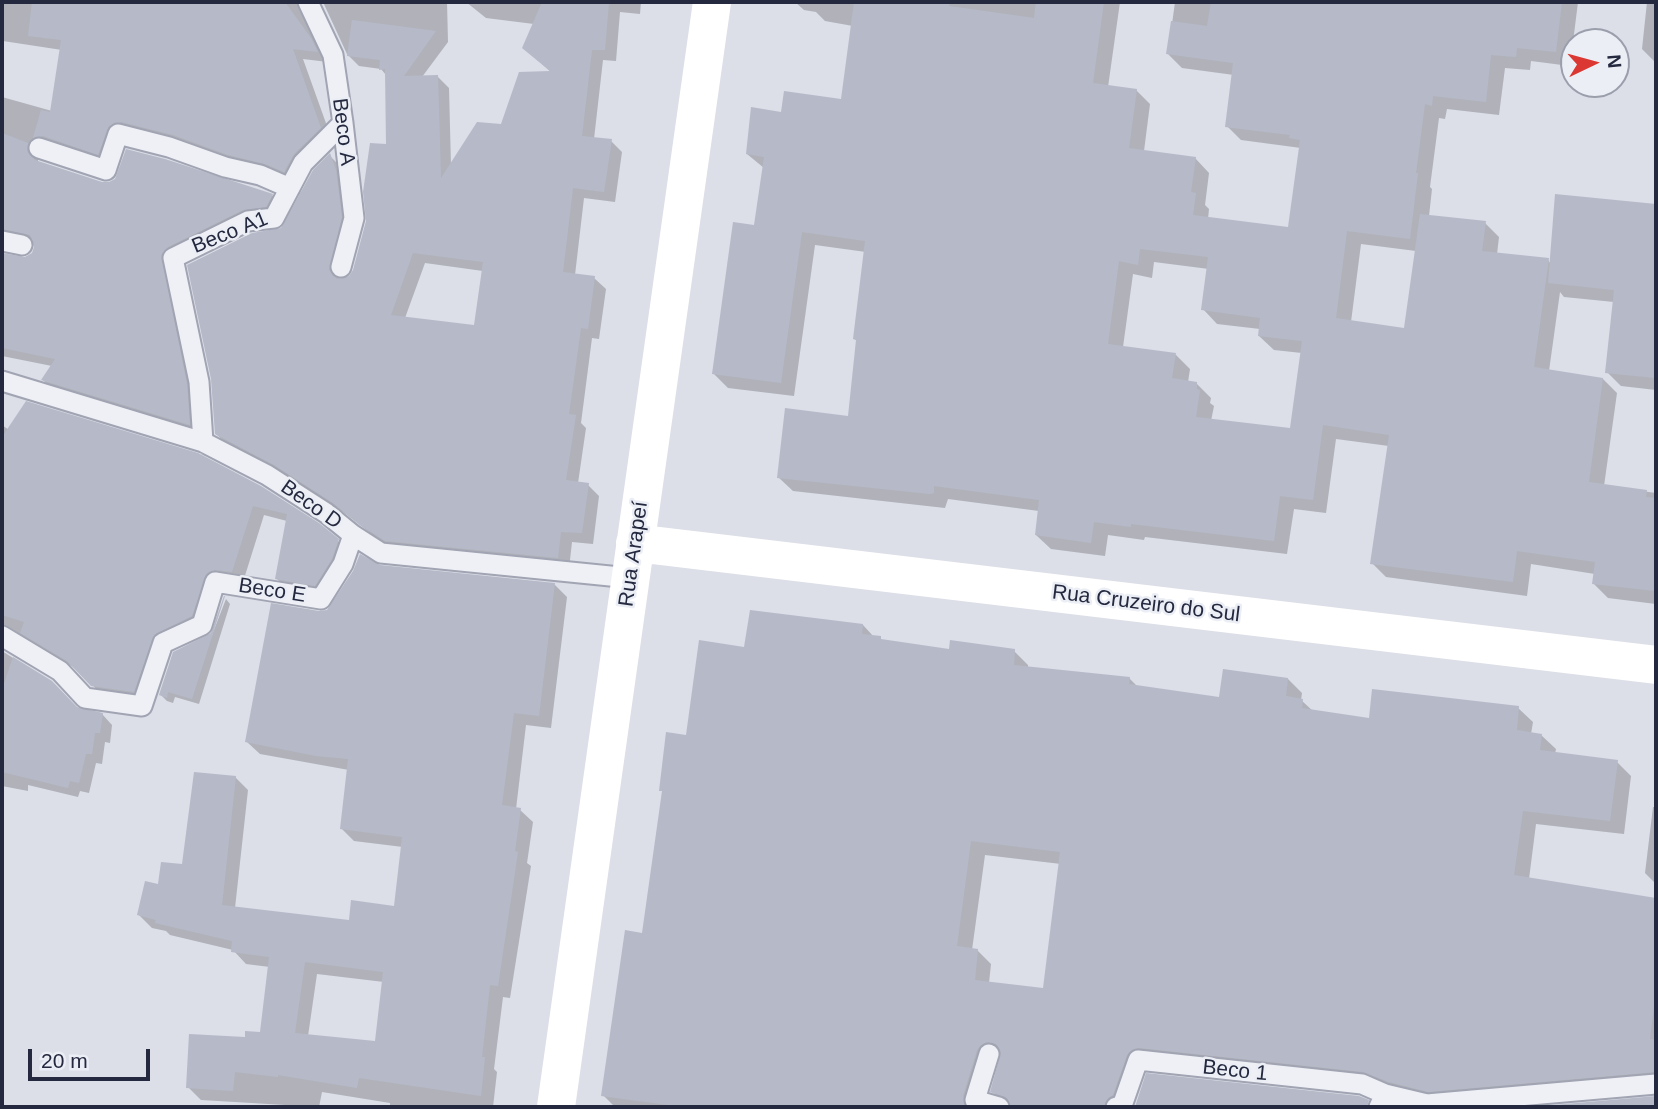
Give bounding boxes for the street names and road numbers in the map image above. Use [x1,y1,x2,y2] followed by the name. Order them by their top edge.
[326,97,360,167] street label: Beco A
[188,206,272,260] street label: Beco A1
[276,475,346,535] street label: Beco D
[614,500,654,608] street label: Rua Arapeí
[237,573,307,609] street label: Beco E
[1051,580,1241,628] street label: Rua Cruzeiro do Sul
[1201,1055,1269,1087] street label: Beco 1

